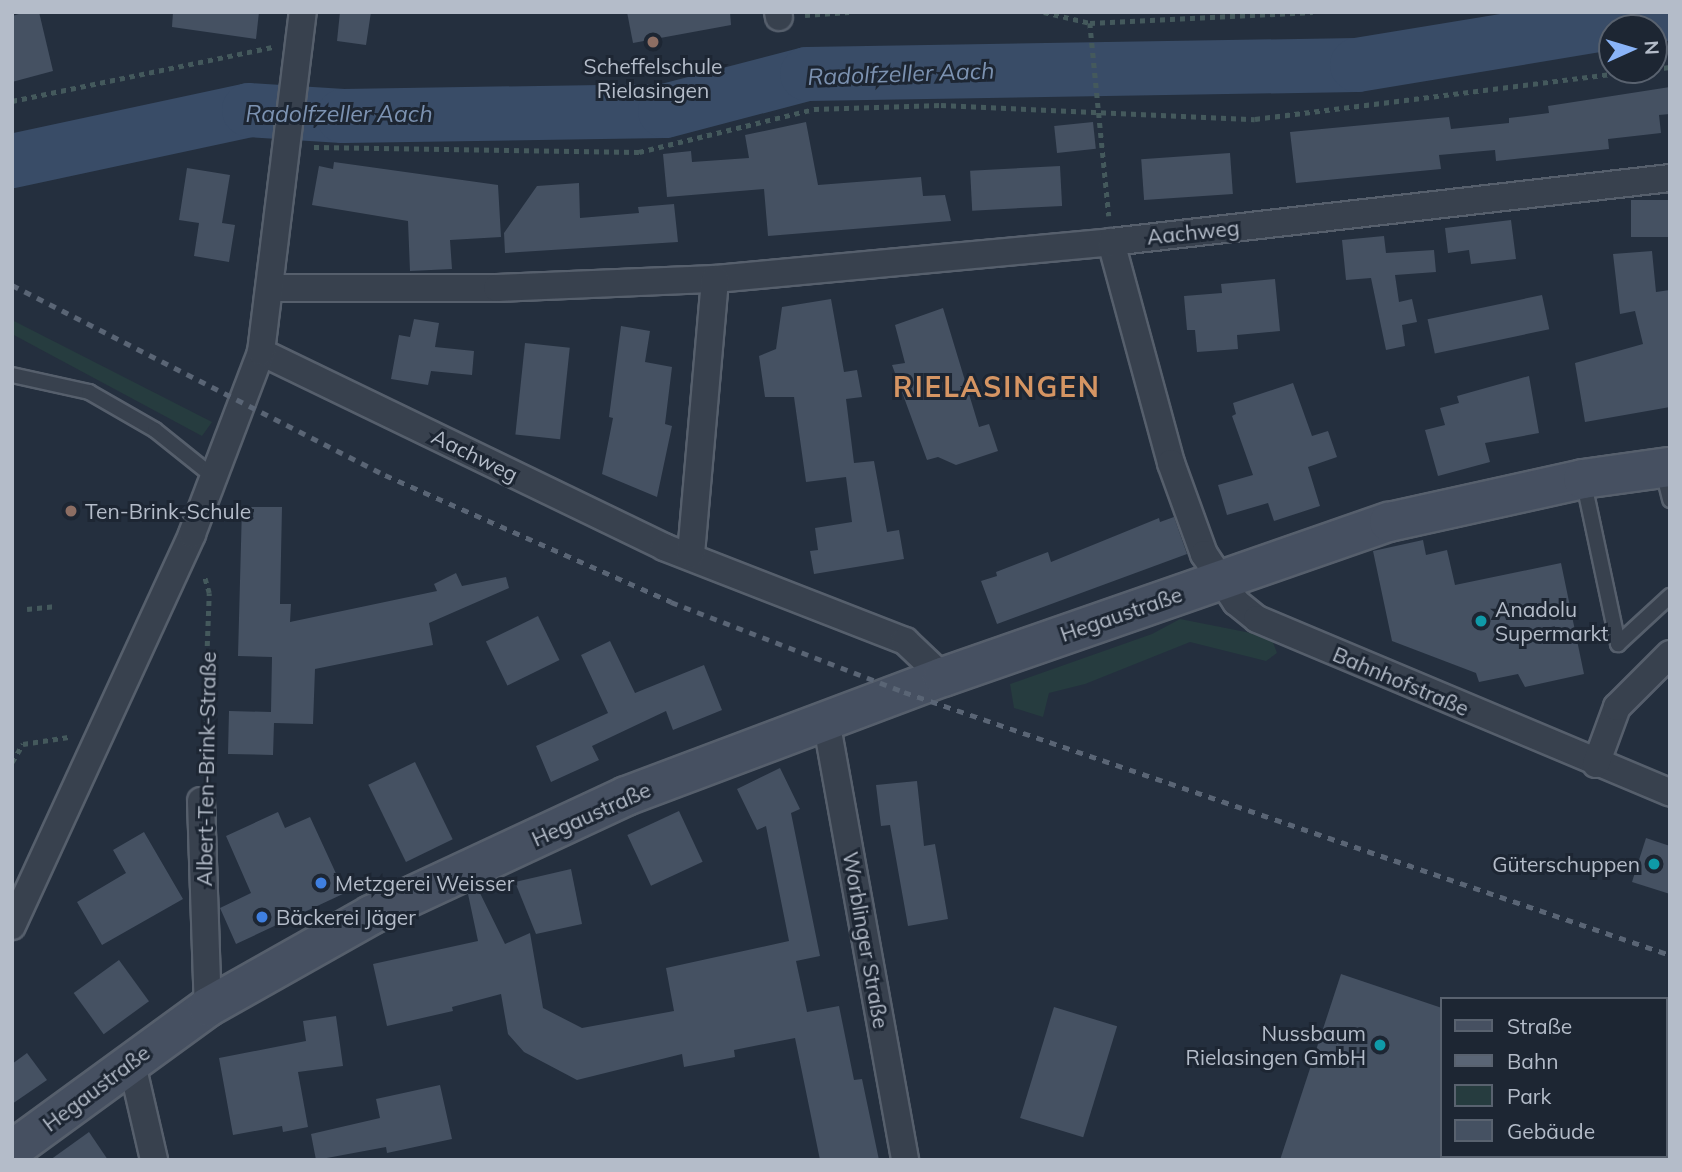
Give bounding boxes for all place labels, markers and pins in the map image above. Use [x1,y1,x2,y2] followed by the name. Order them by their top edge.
[645,34,661,50] marker: Scheffelschule Rielasingen
[584,53,722,103] place label: Scheffelschule Rielasingen
[85,498,251,524] place label: Ten-Brink-Schule
[63,503,79,519] marker: Ten-Brink-Schule
[1495,596,1608,646] place label: Anadolu Supermarkt
[1473,613,1489,629] marker: Anadolu Supermarkt
[1492,851,1640,877] place label: Güterschuppen
[1646,856,1662,872] marker: Güterschuppen
[335,870,514,896] place label: Metzgerei Weisser
[313,875,329,891] marker: Metzgerei Weisser
[276,904,416,930] place label: Bäckerei Jäger
[254,909,270,925] marker: Bäckerei Jäger
[1185,1020,1366,1070] place label: Nussbaum Rielasingen GmbH
[1372,1037,1388,1053] marker: Nussbaum Rielasingen GmbH

